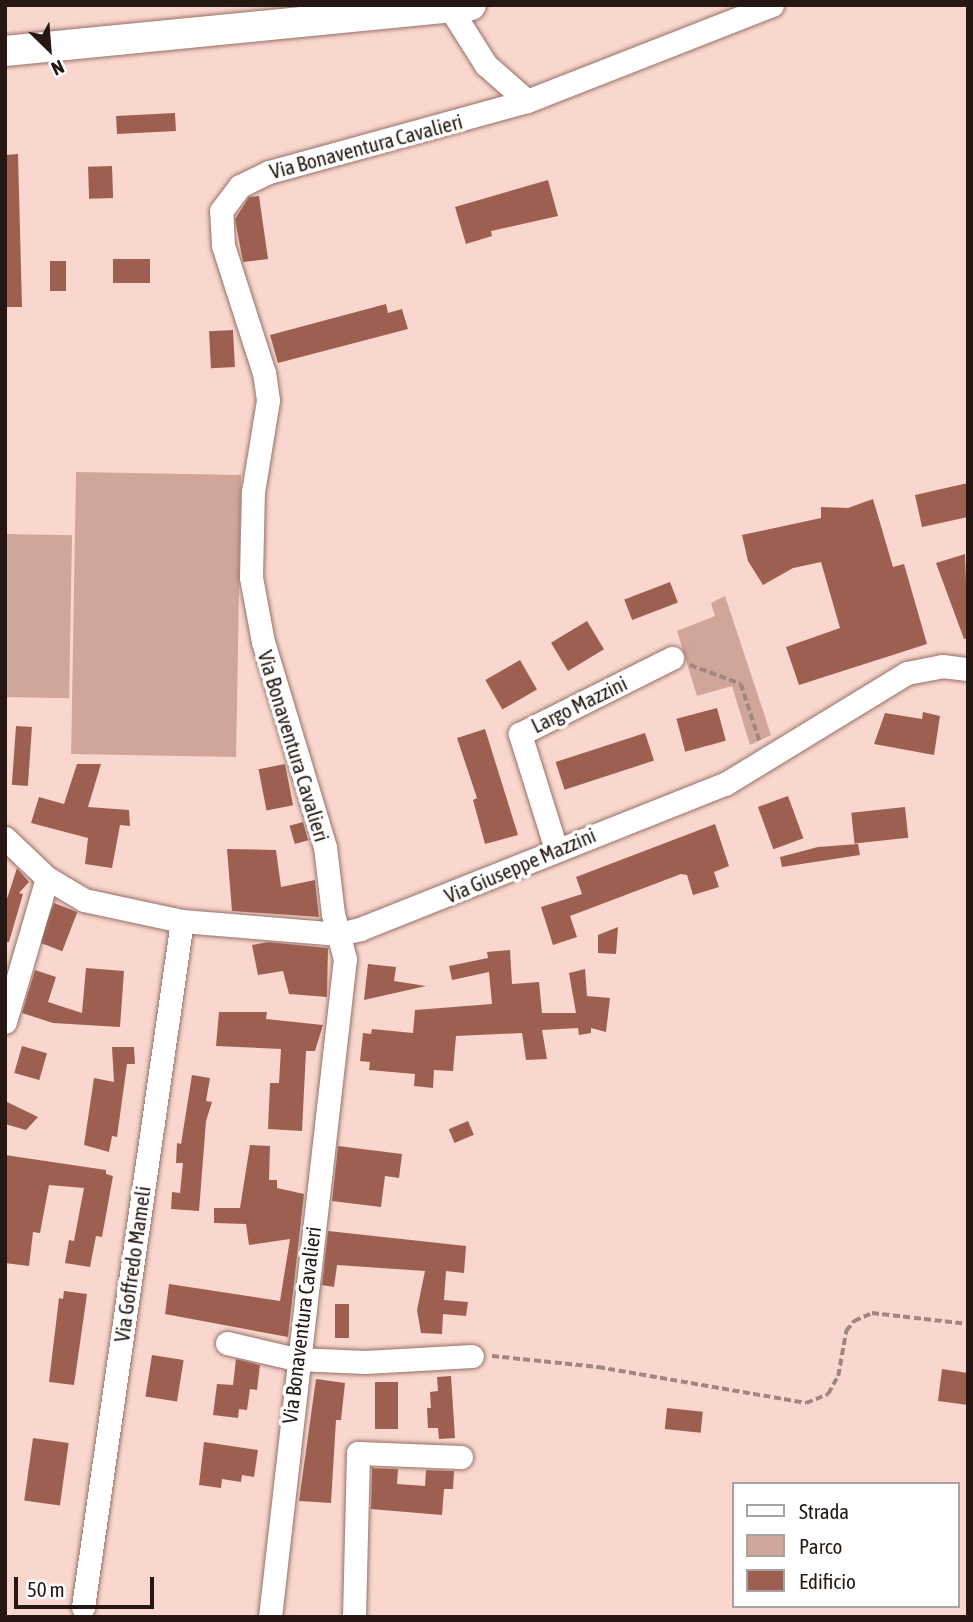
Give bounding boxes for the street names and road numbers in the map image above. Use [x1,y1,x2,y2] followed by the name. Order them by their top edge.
[267,108,465,184] street label: Via Bonaventura Cavalieri
[253,647,335,845] street label: Via Bonaventura Cavalieri
[527,670,631,738] street label: Largo Mazzini
[441,822,599,908] street label: Via Giuseppe Mazzini
[109,1184,155,1344] street label: Via Goffredo Mameli
[276,1225,326,1425] street label: Via Bonaventura Cavalieri

